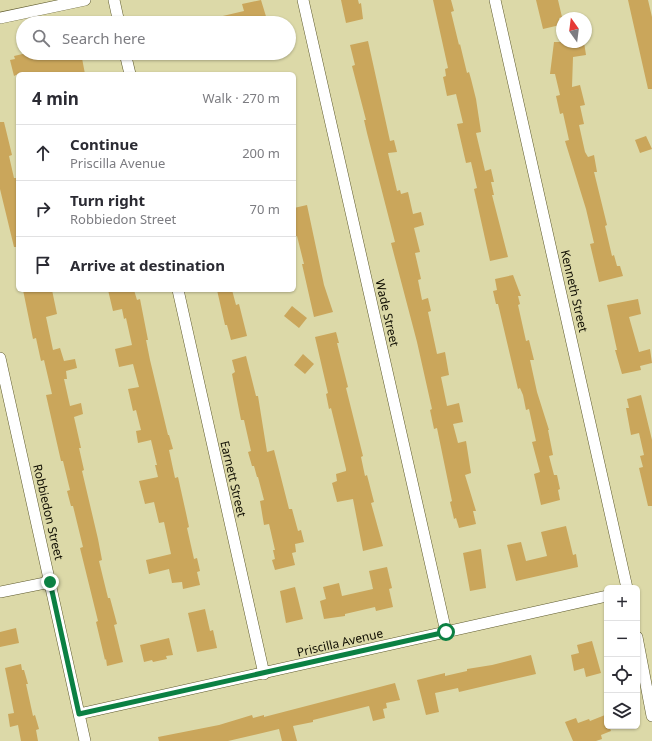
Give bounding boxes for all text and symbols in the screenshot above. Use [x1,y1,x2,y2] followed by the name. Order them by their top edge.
[556,12,592,48] north arrow
[16,16,296,60] search box
[30,27,52,49] icon: search
[62,28,145,48] text: Search here
[32,87,79,110] text: 4 min
[202,89,280,107] text: Walk · 270 m
[70,134,138,154] text: Continue
[32,142,54,164] icon: ahead
[242,144,280,162] text: 200 m
[70,154,165,172] text: Priscilla Avenue
[70,190,145,210] text: Turn right
[32,198,54,220] icon: right
[250,200,280,218] text: 70 m
[70,210,176,228] text: Robbiedon Street
[557,248,592,334] street label: Kenneth Street
[32,254,54,276] icon: arrive
[70,255,225,275] text: Arrive at destination
[372,278,404,349] street label: Wade Street
[216,439,251,519] street label: Earnett Street
[29,462,68,562] street label: Robbiedon Street
[41,573,59,591] route end
[604,585,640,729] map controls
[604,585,640,621] button: +
[604,621,640,657] button: −
[437,623,455,641] route start
[295,624,385,661] street label: Priscilla Avenue
[604,657,640,693] button: locate
[604,693,640,729] button: layers

